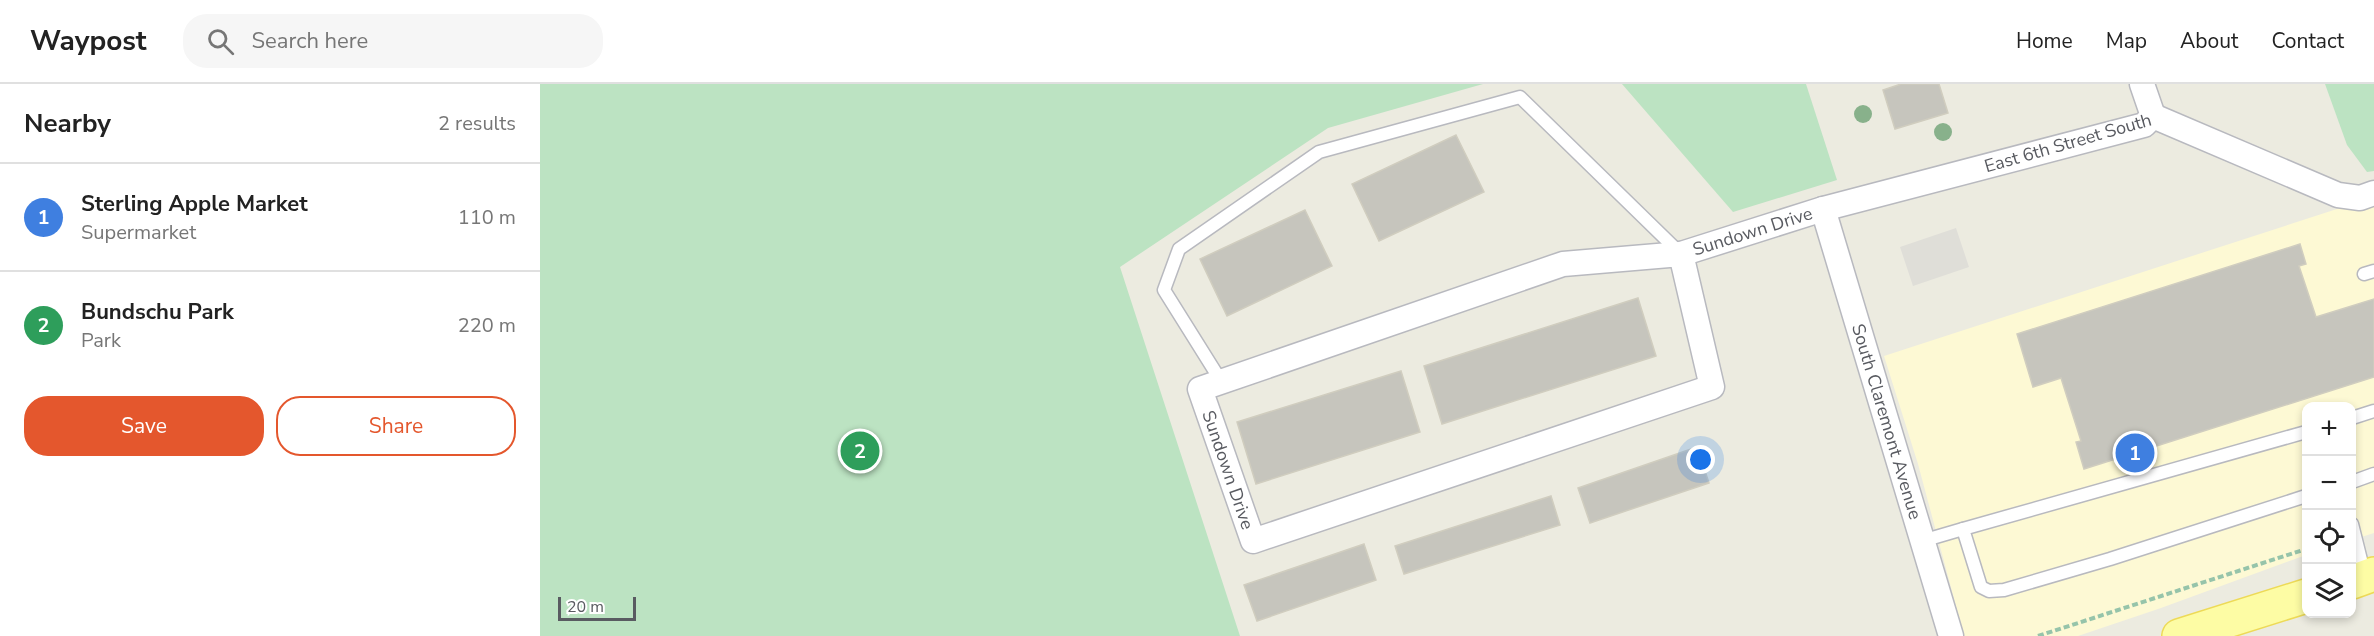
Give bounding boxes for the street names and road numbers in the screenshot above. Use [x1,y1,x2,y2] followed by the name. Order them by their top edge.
[1982,108,2154,178] street label: East 6th Street South
[1690,201,1815,262] street label: Sundown Drive
[1846,321,1927,522] street label: South Claremont Avenue
[1196,407,1260,533] street label: Sundown Drive

